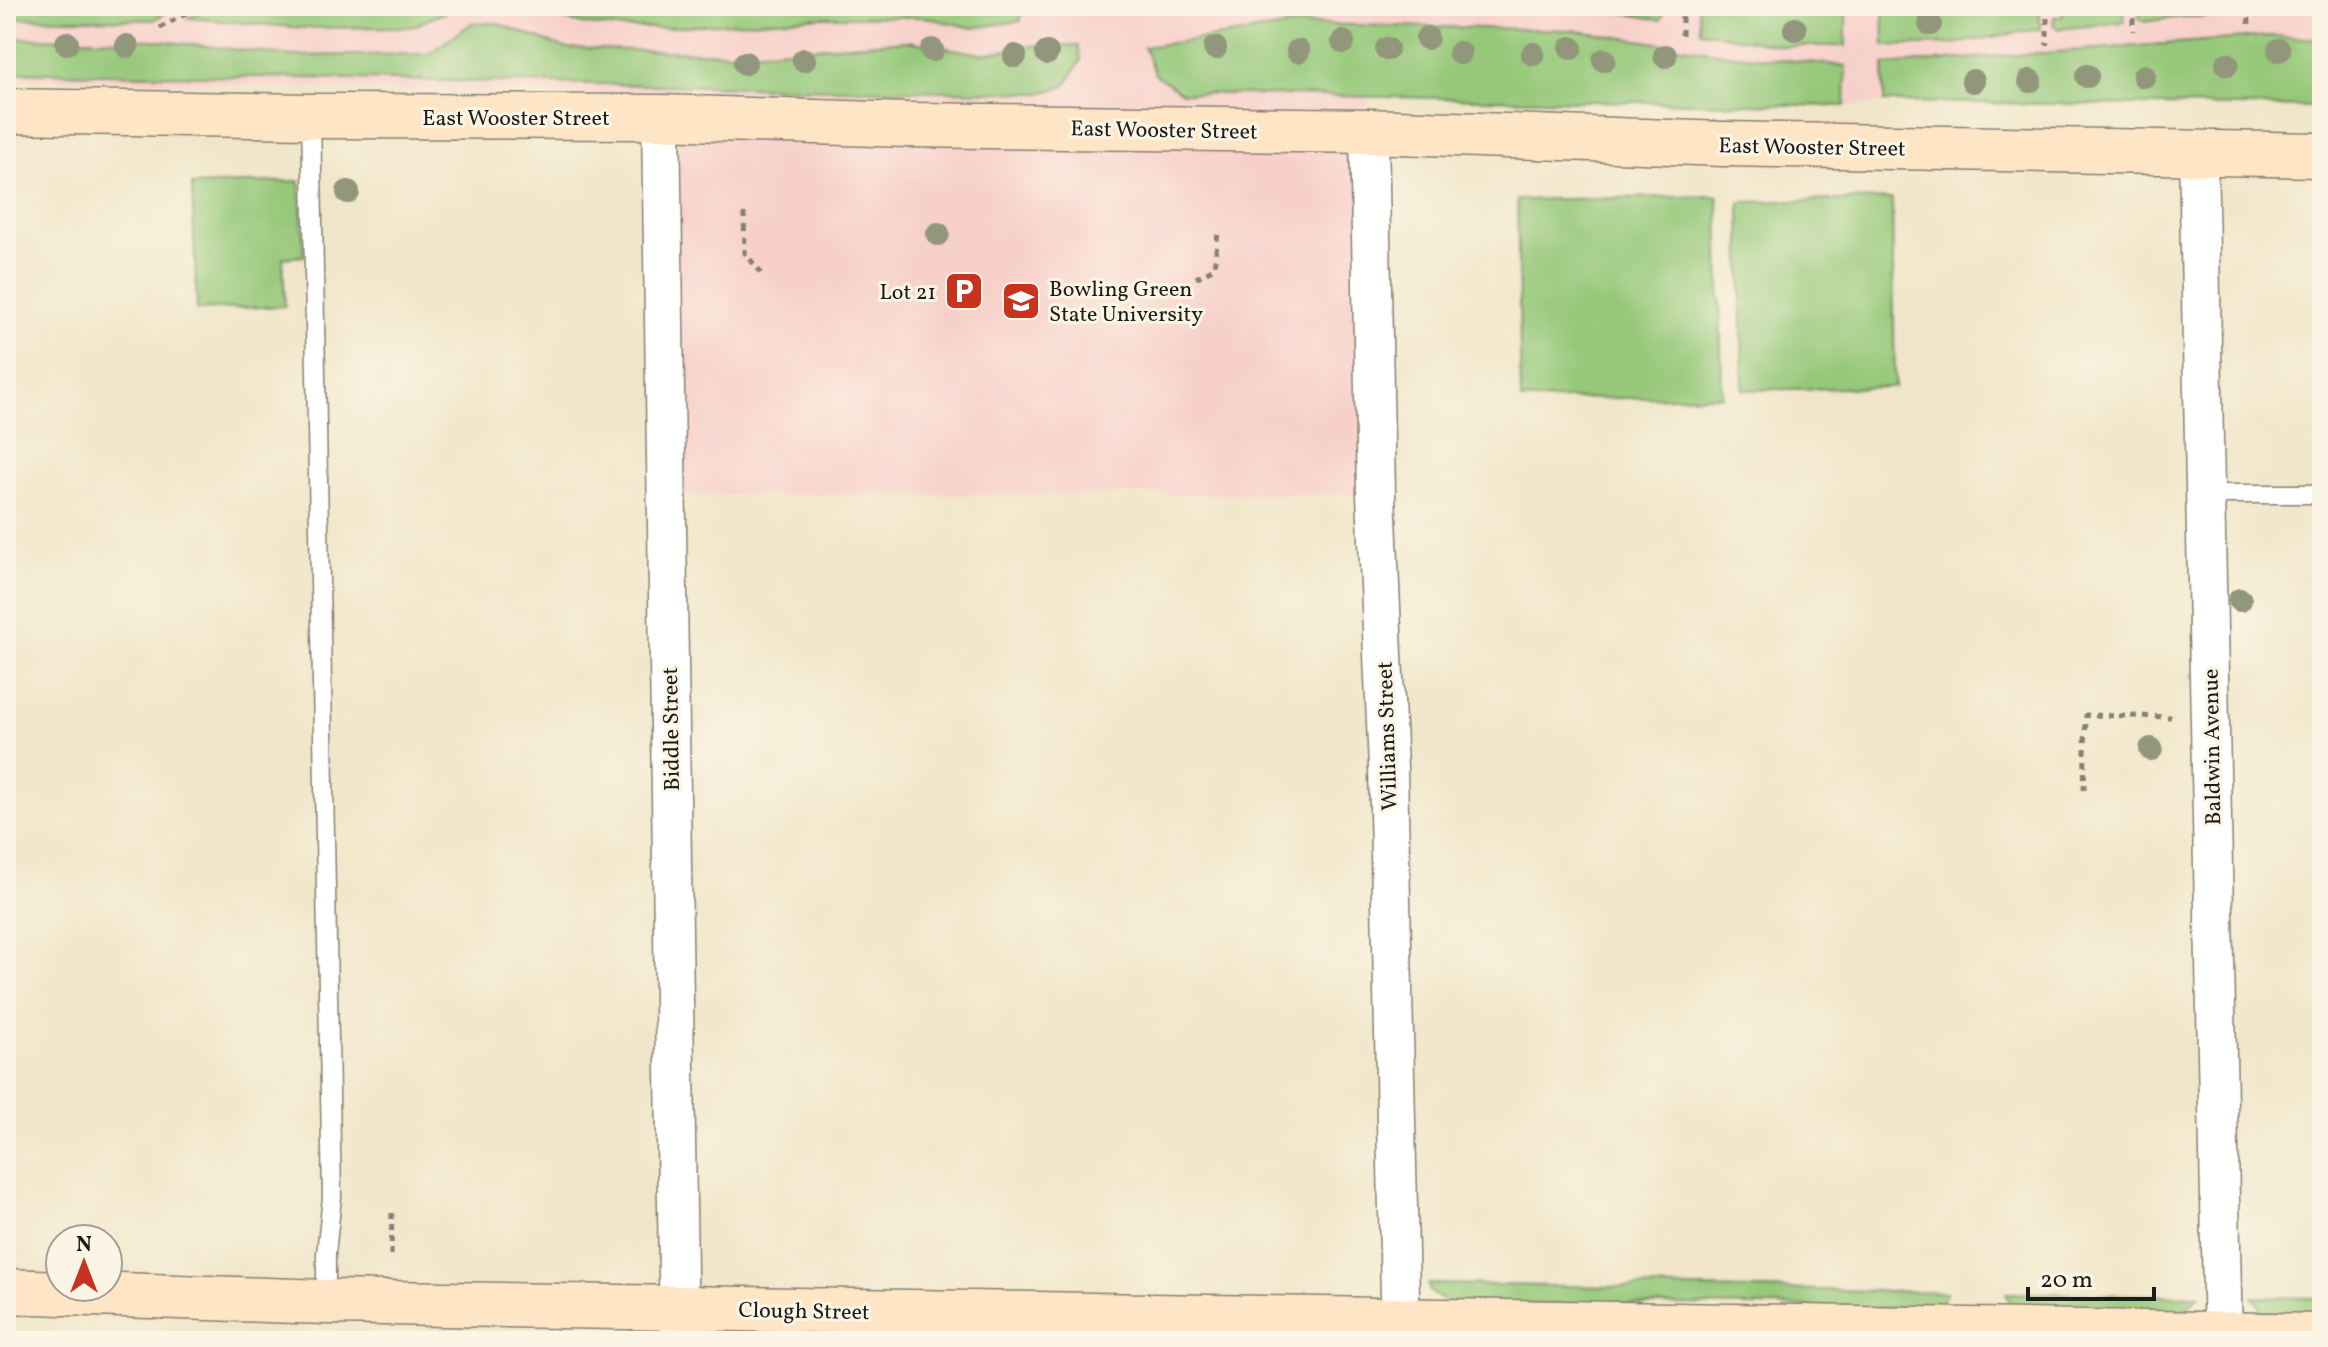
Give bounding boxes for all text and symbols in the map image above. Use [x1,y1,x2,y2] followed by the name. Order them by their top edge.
[422,104,610,135] street label: East Wooster Street
[1070,114,1258,149] street label: East Wooster Street
[1718,131,1906,166] street label: East Wooster Street
[943,270,985,312] parking icon: Lot 21
[1049,275,1203,331] place label: Bowling Green State University
[880,278,936,309] place label: Lot 21
[1000,280,1042,322] school or university icon: Bowling Green State University
[1370,660,1407,811] street label: Williams Street
[656,666,689,791] street label: Biddle Street
[2197,668,2230,826] street label: Baldwin Avenue
[44,1223,124,1303] north arrow
[76,1230,92,1261] text: N
[2028,1251,2154,1301] scale bar
[2040,1264,2093,1298] text: 20 m
[738,1296,870,1329] street label: Clough Street

